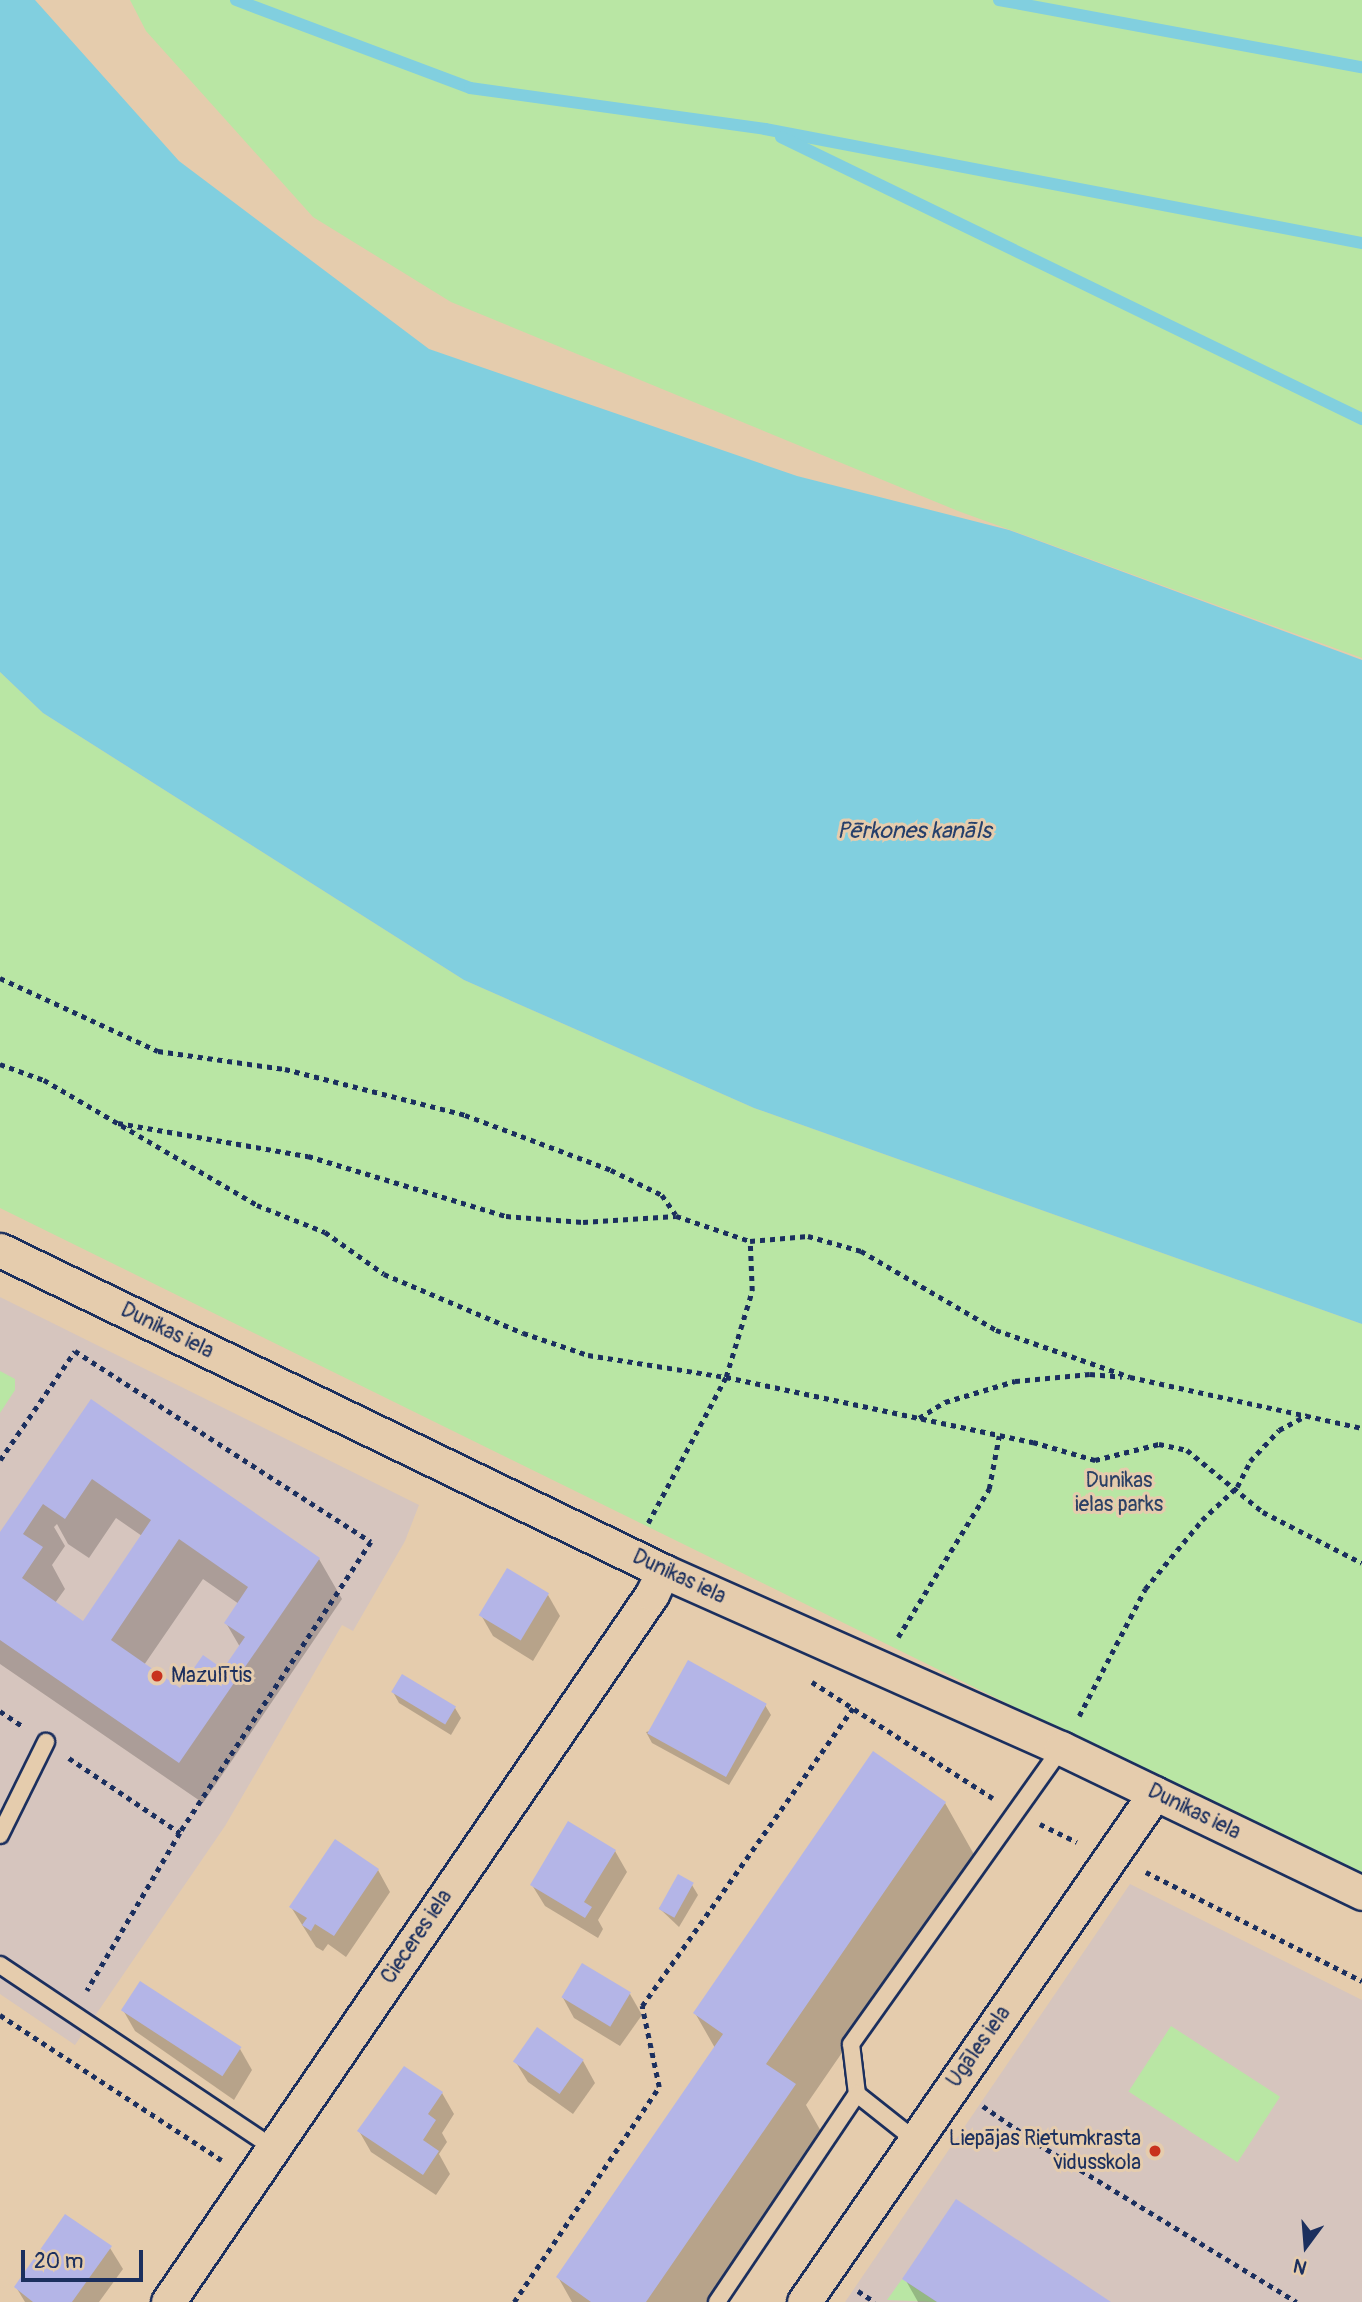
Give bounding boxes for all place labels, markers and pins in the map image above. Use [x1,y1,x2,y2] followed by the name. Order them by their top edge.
[171,1663,252,1689] place label: Mazulītis
[149,1668,165,1684] marker: Mazulītis
[949,2126,1141,2176] place label: Liepājas Rietumkrasta vidusskola
[1147,2143,1163,2159] marker: Liepājas Rietumkrasta vidusskola

